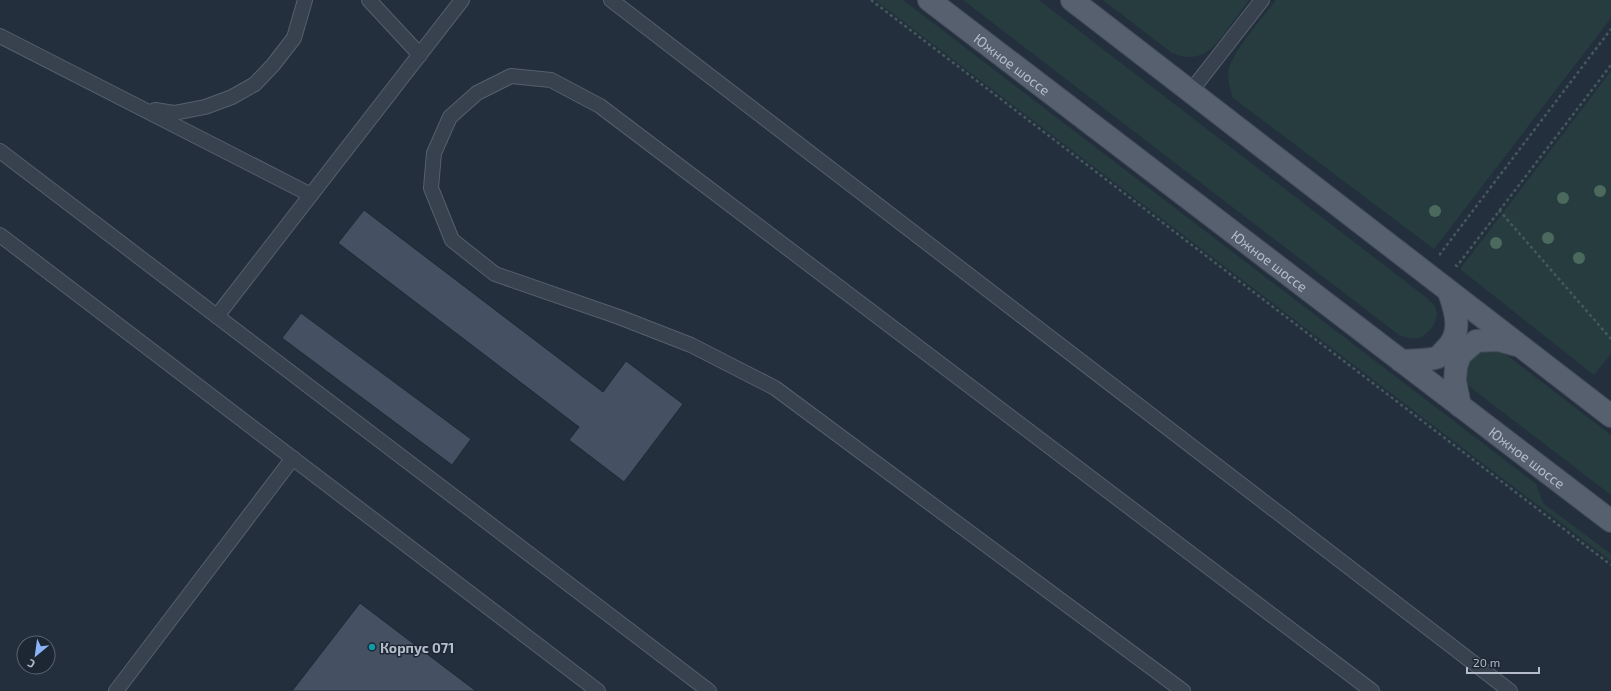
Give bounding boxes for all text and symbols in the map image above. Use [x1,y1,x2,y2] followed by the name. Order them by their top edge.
[971,29,1054,98] street label: Южное шоссе
[1228,226,1311,295] street label: Южное шоссе
[1486,423,1569,492] street label: Южное шоссе
[16,635,56,675] north arrow
[380,639,454,656] place label: Корпус 071
[367,642,377,652] marker: Корпус 071
[1467,649,1539,675] scale bar
[1473,655,1500,669] text: 20 m
[24,657,37,671] text: С

